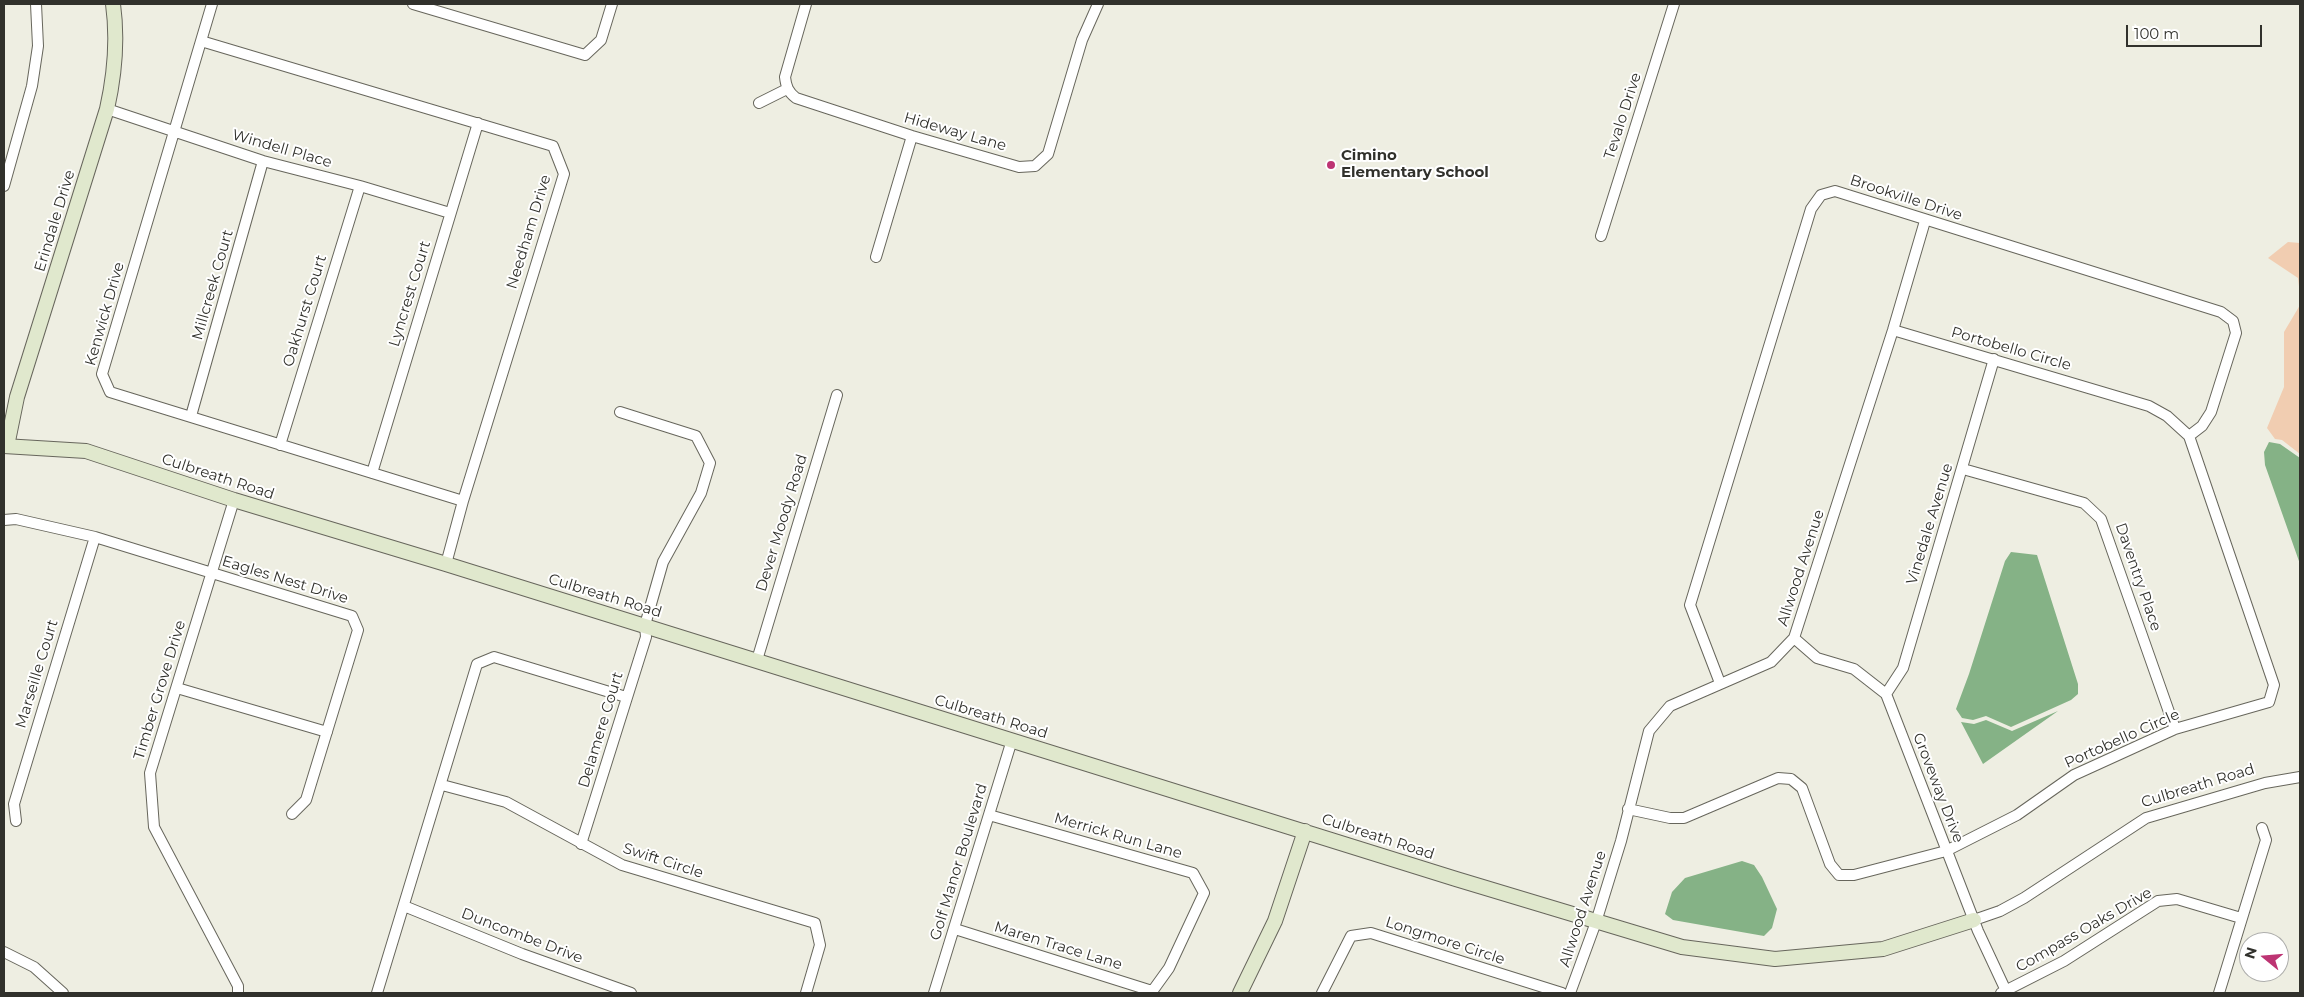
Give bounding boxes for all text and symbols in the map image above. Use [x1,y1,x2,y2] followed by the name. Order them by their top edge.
[2129,15,2265,47] scale bar
[2134,24,2179,43] text: 100 m
[1601,70,1645,162] street label: Tevalo Drive
[902,109,1008,155] street label: Hideway Lane
[230,126,334,172] street label: Windell Place
[1341,147,1489,182] place label: Cimino Elementary School
[1325,159,1337,171] marker: Cimino Elementary School
[31,168,79,274] street label: Erindale Drive
[1848,171,1964,225] street label: Brookville Drive
[503,173,555,291] street label: Needham Drive
[189,228,237,342] street label: Millcreek Court
[385,239,435,349] street label: Lyncrest Court
[279,253,331,369] street label: Oakhurst Court
[82,260,128,368] street label: Kenwick Drive
[1949,323,2073,375] street label: Portobello Circle
[159,450,277,504] street label: Culbreath Road
[753,452,811,594] street label: Dever Moody Road
[1903,461,1957,587] street label: Vinedale Avenue
[1774,508,1828,628] street label: Allwood Avenue
[2111,521,2165,633] street label: Daventry Place
[220,552,350,608] street label: Eagles Nest Drive
[546,570,664,622] street label: Culbreath Road
[12,617,62,731] street label: Marseille Court
[130,618,190,762] street label: Timber Grove Drive
[575,670,627,790] street label: Delamere Court
[932,691,1050,743] street label: Culbreath Road
[2062,706,2182,772] street label: Portobello Circle
[1909,731,1967,845] street label: Groveway Drive
[2139,760,2257,812] street label: Culbreath Road
[927,781,991,943] street label: Golf Manor Boulevard
[1052,809,1184,863] street label: Merrick Run Lane
[1319,810,1437,864] street label: Culbreath Road
[621,840,705,882] street label: Swift Circle
[1556,849,1610,969] street label: Allwood Avenue
[2013,884,2155,976] street label: Compass Oaks Drive
[459,905,585,967] street label: Duncombe Drive
[1383,913,1507,969] street label: Longmore Circle
[992,918,1124,974] street label: Maren Trace Lane
[2239,932,2289,982] north arrow
[2240,945,2261,961] text: N

